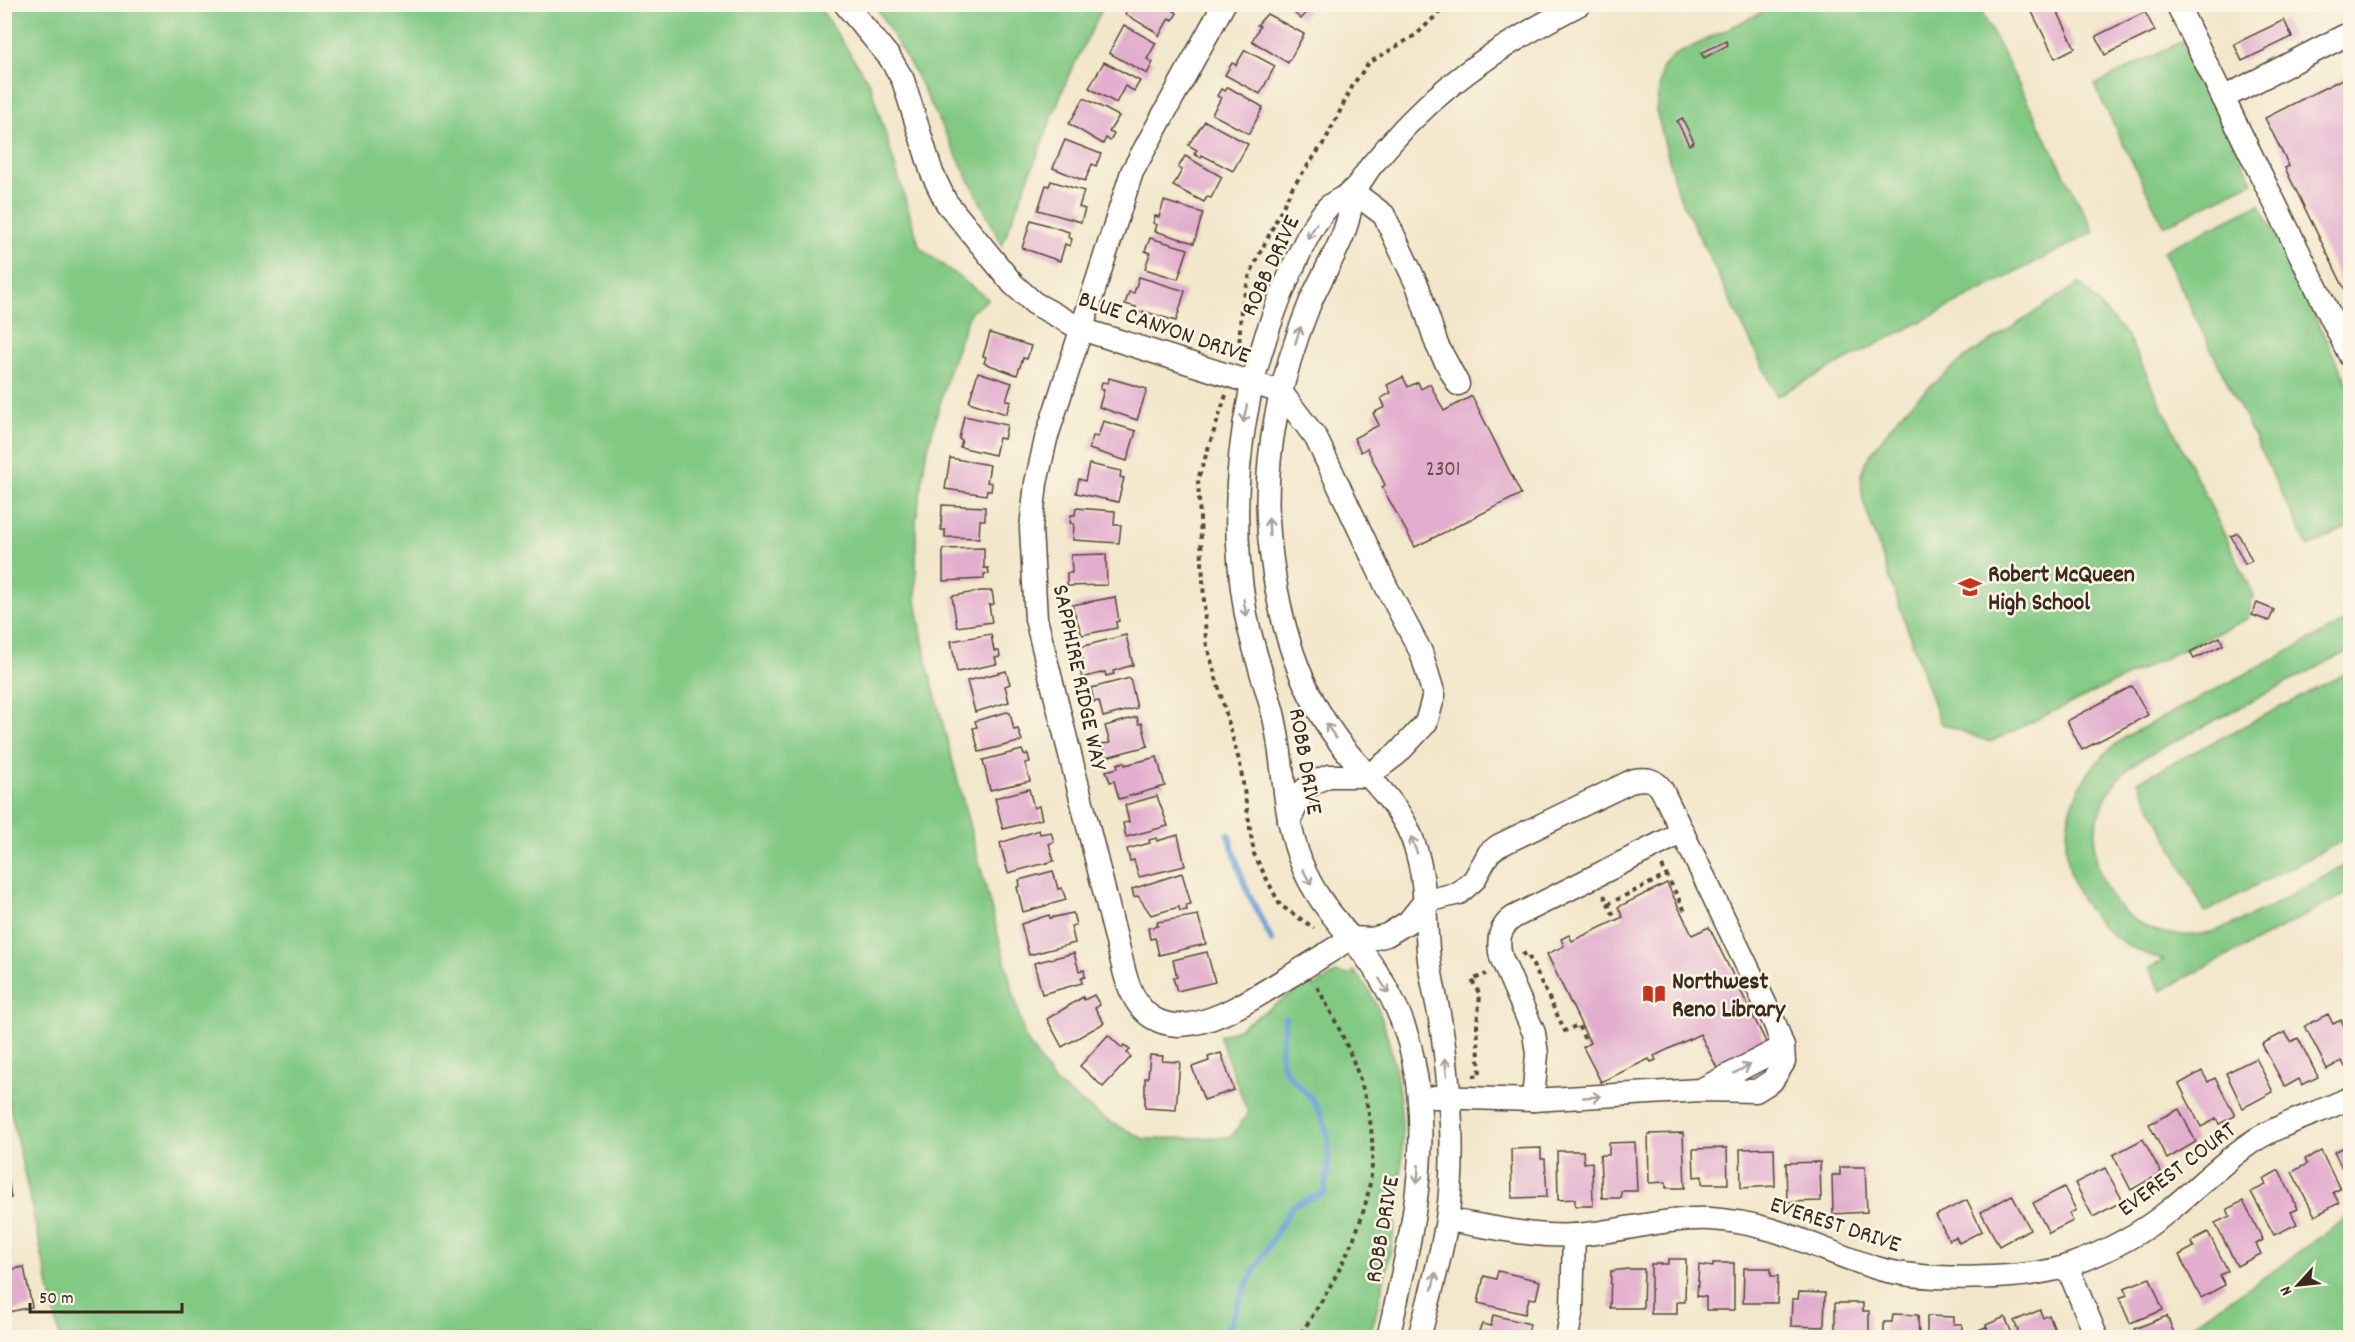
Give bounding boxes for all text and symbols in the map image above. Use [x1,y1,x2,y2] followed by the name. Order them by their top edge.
[1234,210,1310,322] street label: ROBB DRIVE
[1305,223,1318,240] one-way arrow
[1073,283,1255,374] street label: BLUE CANYON DRIVE
[1294,326,1305,345] one-way arrow
[1239,404,1250,423] one-way arrow
[1426,456,1460,486] house number: 2301
[1264,517,1275,537] one-way arrow
[1988,559,2135,621] place label: Robert McQueen High School
[1957,574,1983,600] school or university icon: Robert McQueen High School
[1042,582,1115,775] street label: SAPPHIRE RIDGE WAY
[1240,598,1251,617] one-way arrow
[1278,706,1330,818] street label: ROBB DRIVE
[1325,723,1337,739] one-way arrow
[1408,836,1419,855] one-way arrow
[1302,868,1314,886] one-way arrow
[1672,966,1786,1028] place label: Northwest Reno Library
[1378,977,1390,994] one-way arrow
[1641,981,1667,1007] library icon: Northwest Reno Library
[1440,1057,1451,1077] one-way arrow
[1732,1062,1750,1074] one-way arrow
[1581,1091,1601,1102] one-way arrow
[2112,1114,2244,1226] street label: EVEREST COURT
[1413,1164,1424,1184] one-way arrow
[1358,1173,1410,1285] street label: ROBB DRIVE
[1765,1189,1905,1263] street label: EVEREST DRIVE
[2268,1255,2328,1315] north arrow
[1428,1272,1440,1291] one-way arrow
[30,1276,182,1314] scale bar
[2275,1282,2299,1299] text: N
[39,1287,74,1312] text: 50 m

